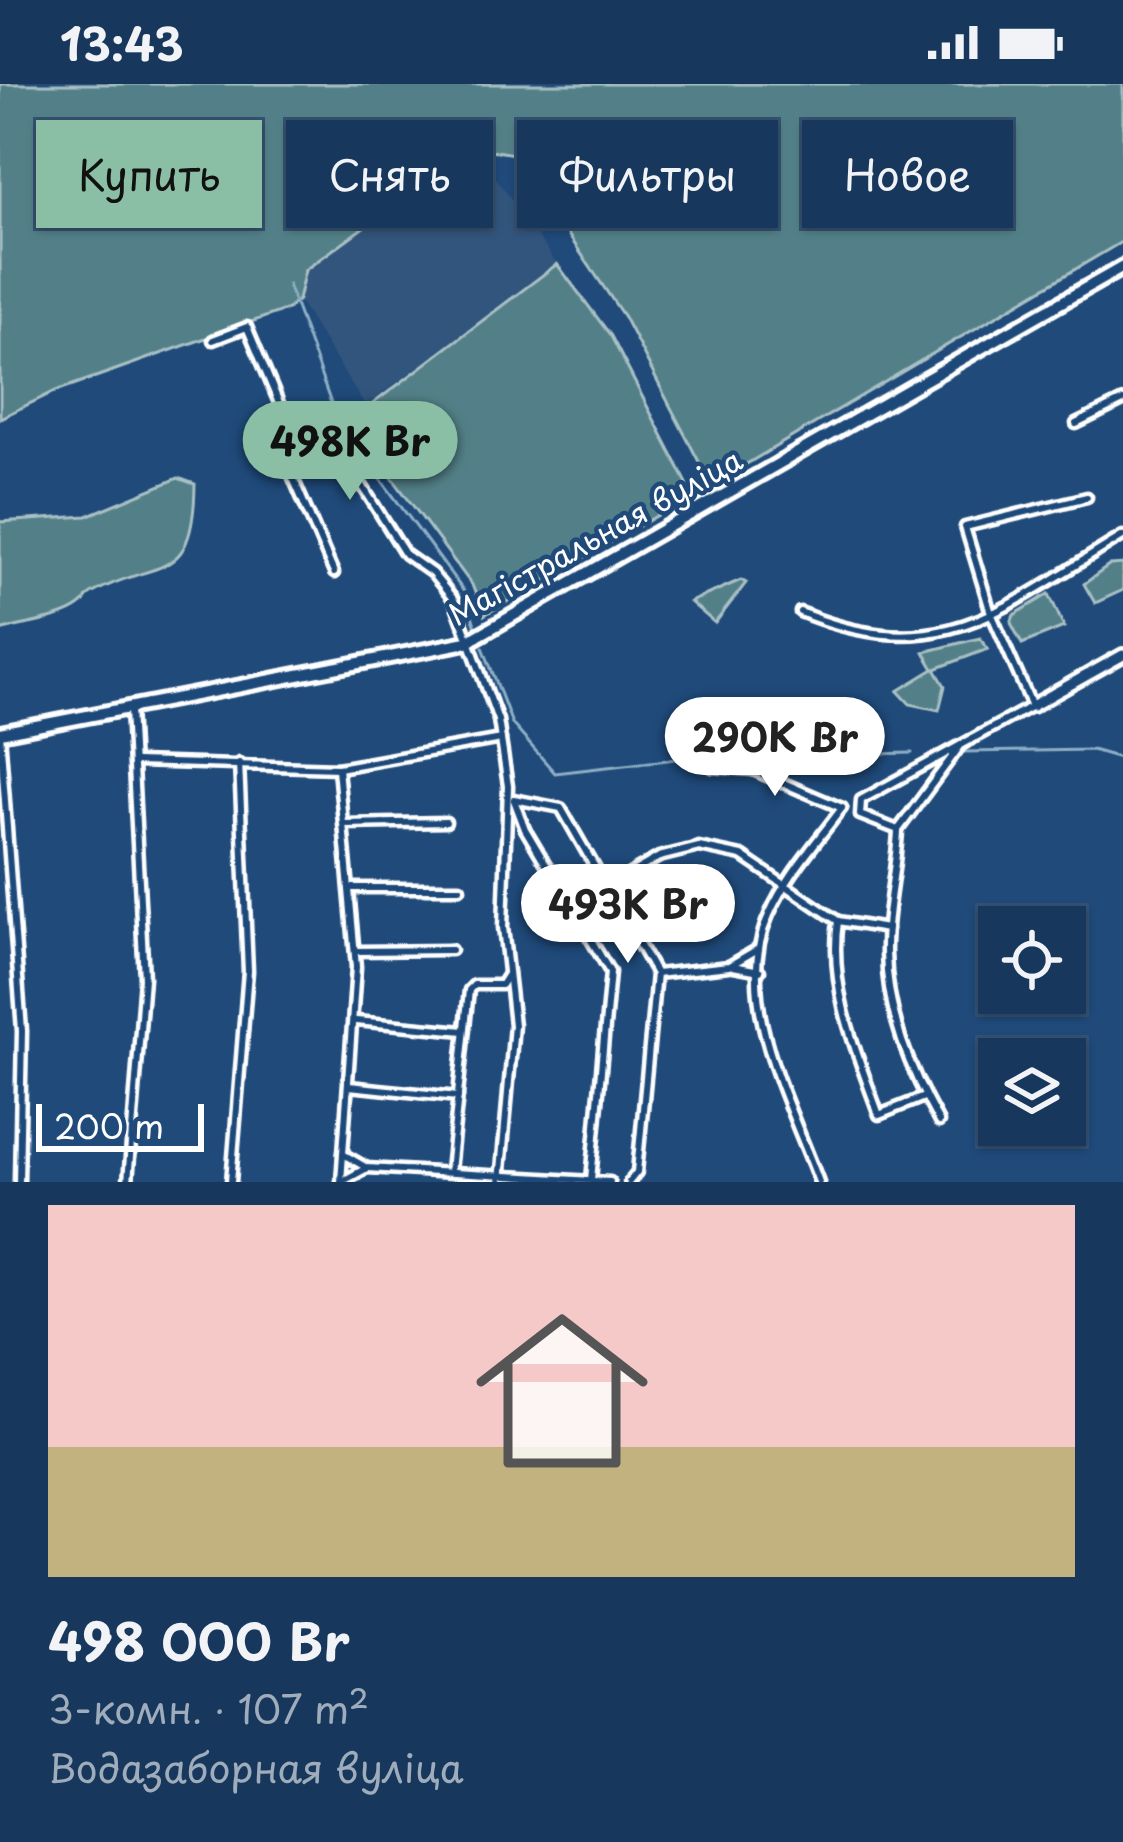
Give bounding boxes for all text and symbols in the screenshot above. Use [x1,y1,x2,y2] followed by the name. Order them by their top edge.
[60,8,184,76] text: 13:43
[36,120,262,228] chip: Купить
[286,120,493,228] chip: Снять
[517,120,778,228] chip: Фильтры
[802,120,1013,228] chip: Новое
[239,401,461,503] pin: 498K Br
[270,410,430,469] text: 498K Br
[440,436,751,635] street label: Магістральная вуліца
[664,697,886,799] pin: 290K Br
[692,706,858,765] text: 290K Br
[517,864,739,966] pin: 493K Br
[548,873,708,932] text: 493K Br
[978,906,1086,1146] map controls
[978,906,1086,1014] button: locate
[978,1038,1086,1146] button: layers
[36,1098,204,1151] scale bar
[54,1100,164,1150] text: 200 m
[454,1283,670,1499] icon: home
[48,1601,350,1678] text: 498 000 Br
[48,1678,369,1737] text: 3-комн. · 107 m²
[48,1737,464,1796] text: Водазаборная вуліца

